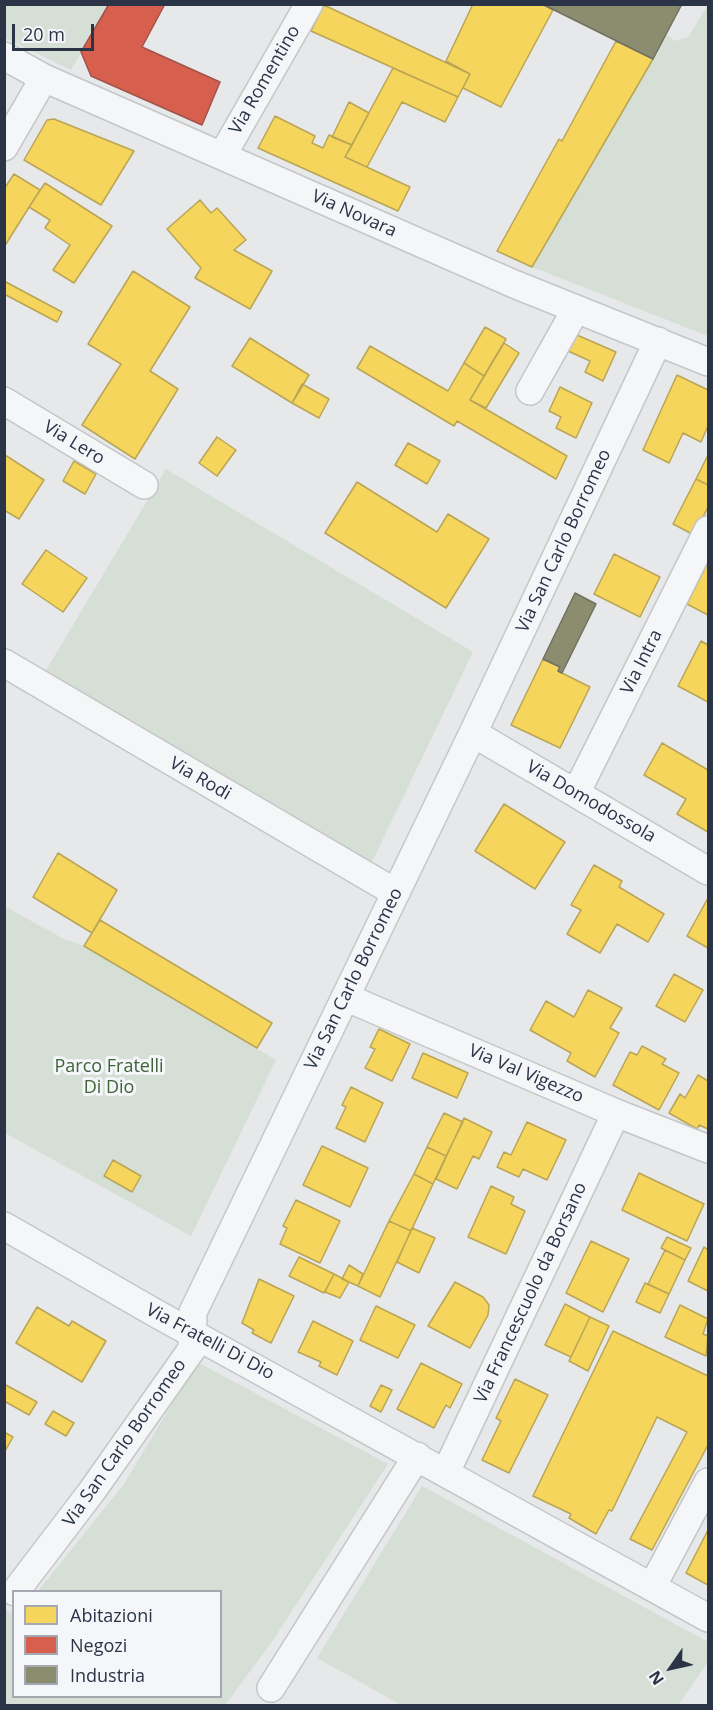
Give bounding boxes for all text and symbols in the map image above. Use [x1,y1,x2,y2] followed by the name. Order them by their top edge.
[15,12,98,50] scale bar
[23,22,65,46] text: 20 m
[225,22,305,138] street label: Via Romentino
[308,186,400,242] street label: Via Novara
[39,416,109,470] street label: Via Lero
[512,446,616,636] street label: Via San Carlo Borromeo
[617,626,667,698] street label: Via Intra
[165,753,235,805] street label: Via Rodi
[523,756,659,848] street label: Via Domodossola
[300,884,408,1074] street label: Via San Carlo Borromeo
[465,1040,587,1108] street label: Via Val Vigezzo
[54,1056,164,1098] park label: Parco Fratelli Di Dio
[470,1179,592,1407] street label: Via Francescuolo da Borsano
[142,1299,278,1385] street label: Via Fratelli Di Dio
[59,1355,191,1531] street label: Via San Carlo Borromeo
[12,1590,222,1698] legend
[70,1603,153,1627] text: Abitazioni
[70,1633,127,1657] text: Negozi
[641,1638,701,1698] north arrow
[70,1663,145,1687] text: Industria
[643,1667,669,1690] text: N

